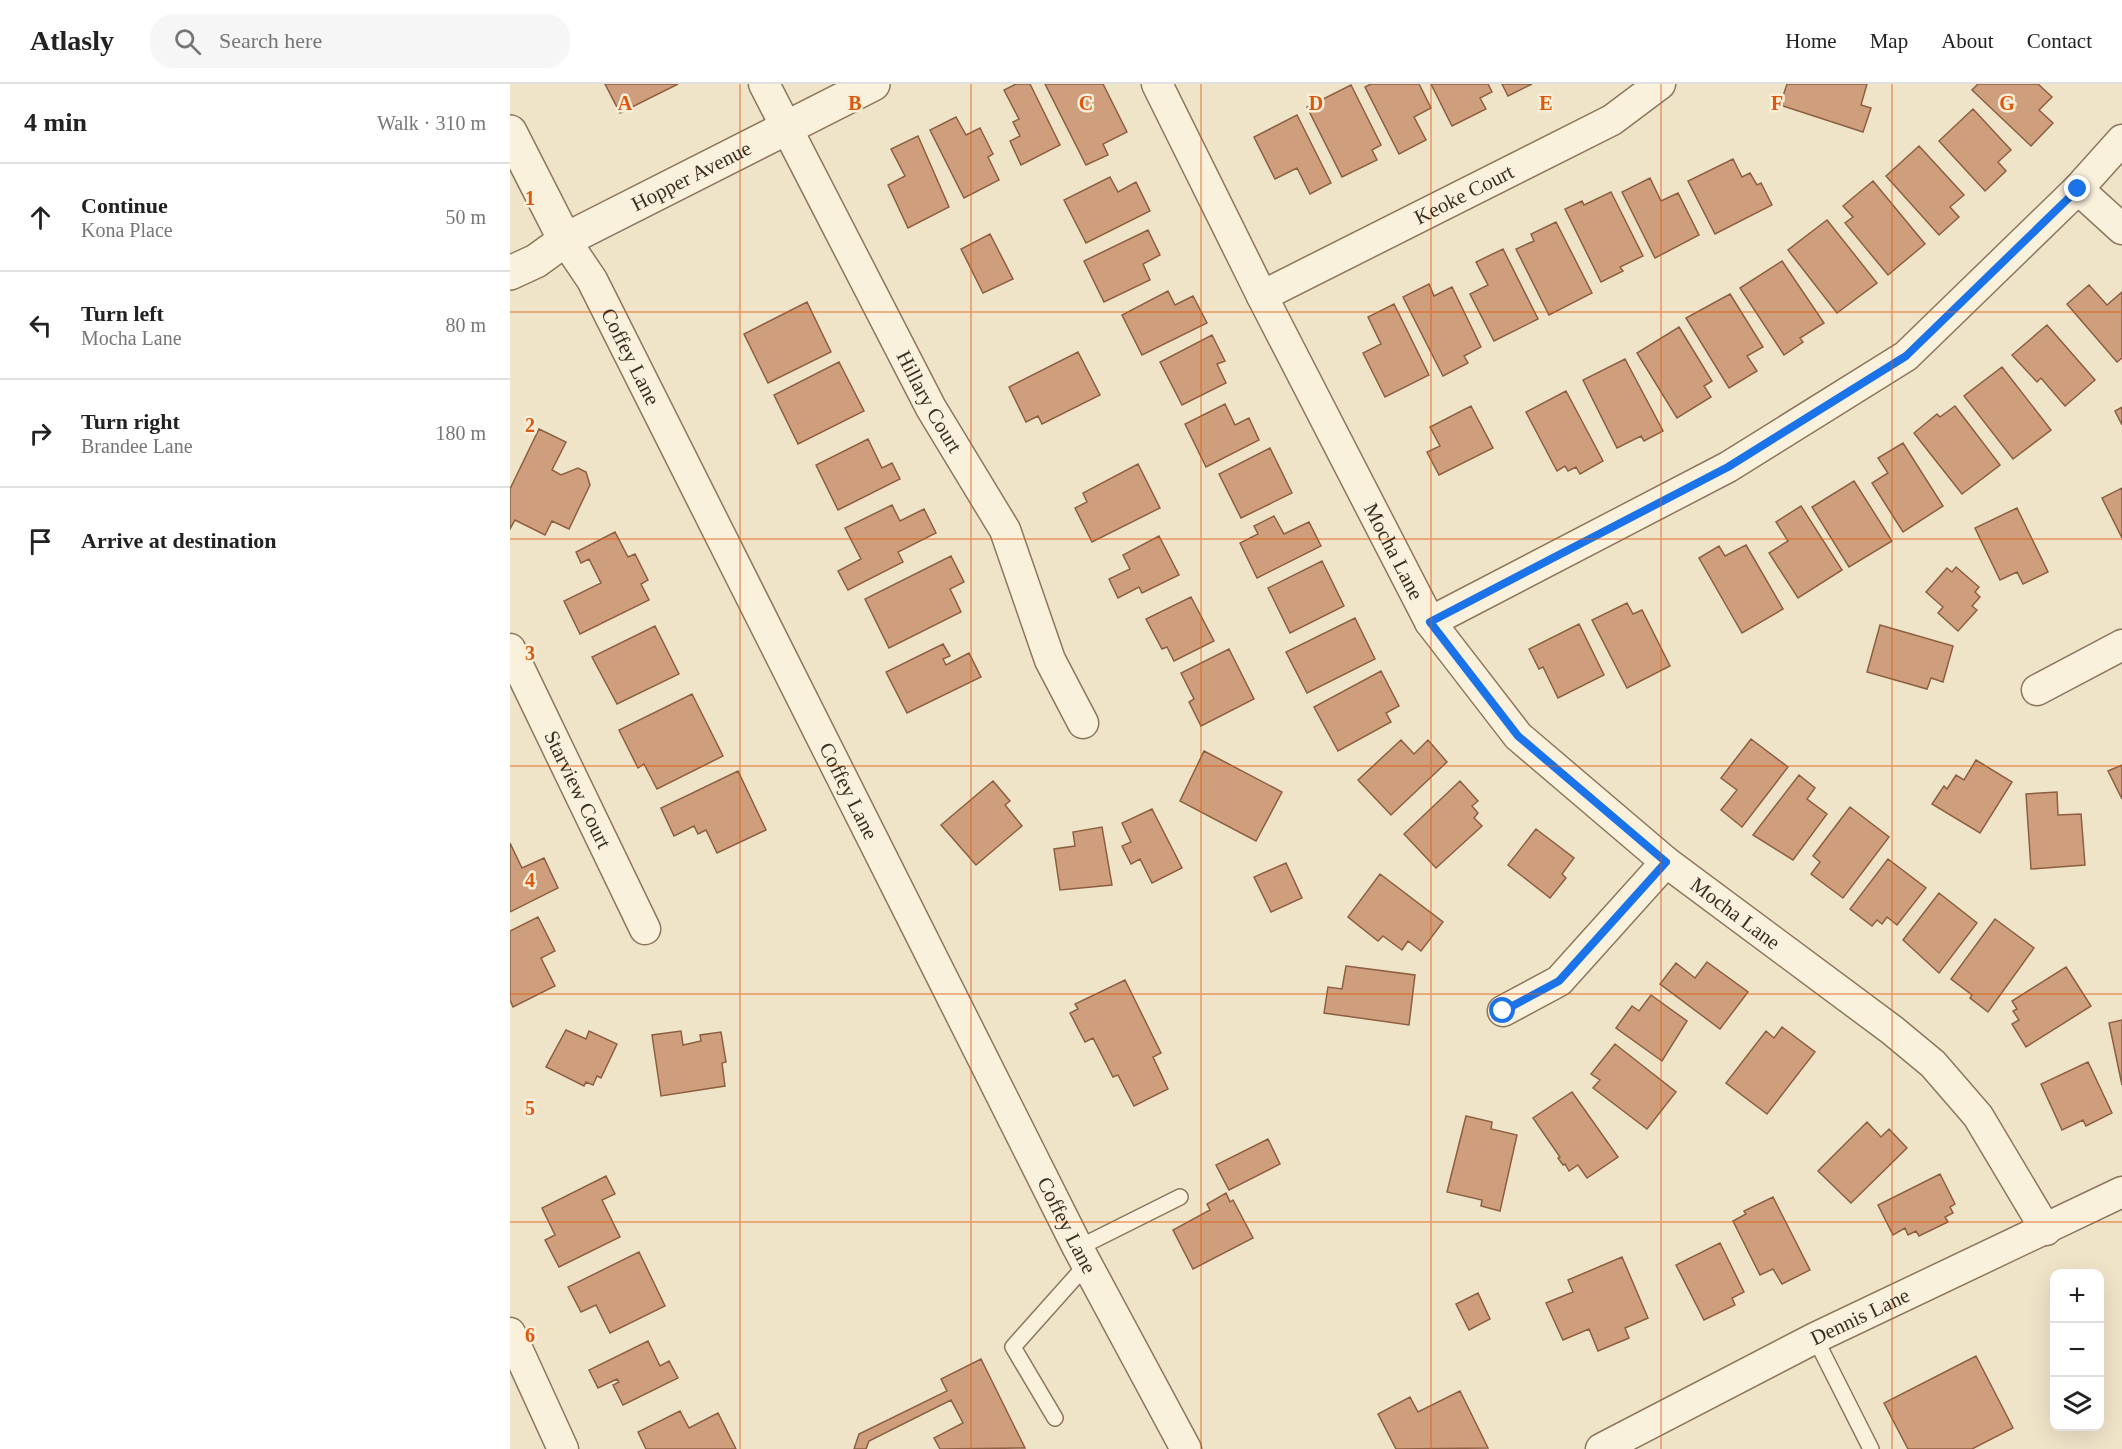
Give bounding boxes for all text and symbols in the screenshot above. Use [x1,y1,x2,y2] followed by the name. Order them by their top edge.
[150,14,570,68] search box
[30,25,114,56] text: Atlasly
[171,25,204,58] icon: search
[219,28,322,53] text: Search here
[1785,29,1837,53] text: Home
[1870,29,1908,53] text: Map
[1941,29,1994,53] text: About
[2027,29,2092,53] text: Contact
[618,92,633,114] text: A
[848,92,862,114] text: B
[1079,92,1093,114] text: C
[1309,92,1323,114] text: D
[1539,92,1553,114] text: E
[1771,92,1783,114] text: F
[1999,92,2015,114] text: G
[24,108,87,137] text: 4 min
[377,112,486,134] text: Walk · 310 m
[627,136,755,216] street label: Hopper Avenue
[1410,159,1518,229] street label: Keoke Court
[2064,175,2090,201] route end
[525,187,535,209] text: 1
[81,193,168,218] text: Continue
[24,201,57,234] icon: ahead
[445,206,486,228] text: 50 m
[81,219,173,241] text: Kona Place
[81,301,164,326] text: Turn left
[596,304,665,409] street label: Coffey Lane
[24,309,57,342] icon: left
[445,314,486,336] text: 80 m
[81,327,182,349] text: Mocha Lane
[892,347,967,457] street label: Hillary Court
[81,409,180,434] text: Turn right
[525,414,535,436] text: 2
[24,417,57,450] icon: right
[435,422,486,444] text: 180 m
[81,435,193,457] text: Brandee Lane
[1359,499,1429,604] street label: Mocha Lane
[24,525,57,558] icon: arrive
[81,528,277,553] text: Arrive at destination
[525,642,535,664] text: 3
[539,727,616,852] street label: Starview Court
[814,739,883,843] street label: Coffey Lane
[525,869,535,891] text: 4
[1686,872,1785,955] street label: Mocha Lane
[1489,997,1515,1023] route start
[525,1097,535,1119] text: 5
[1032,1173,1101,1278] street label: Coffey Lane
[2050,1269,2104,1431] map controls
[2050,1269,2104,1323] button: +
[1807,1283,1913,1350] street label: Dennis Lane
[2050,1323,2104,1377] button: −
[525,1324,535,1346] text: 6
[2050,1377,2104,1431] button: layers

